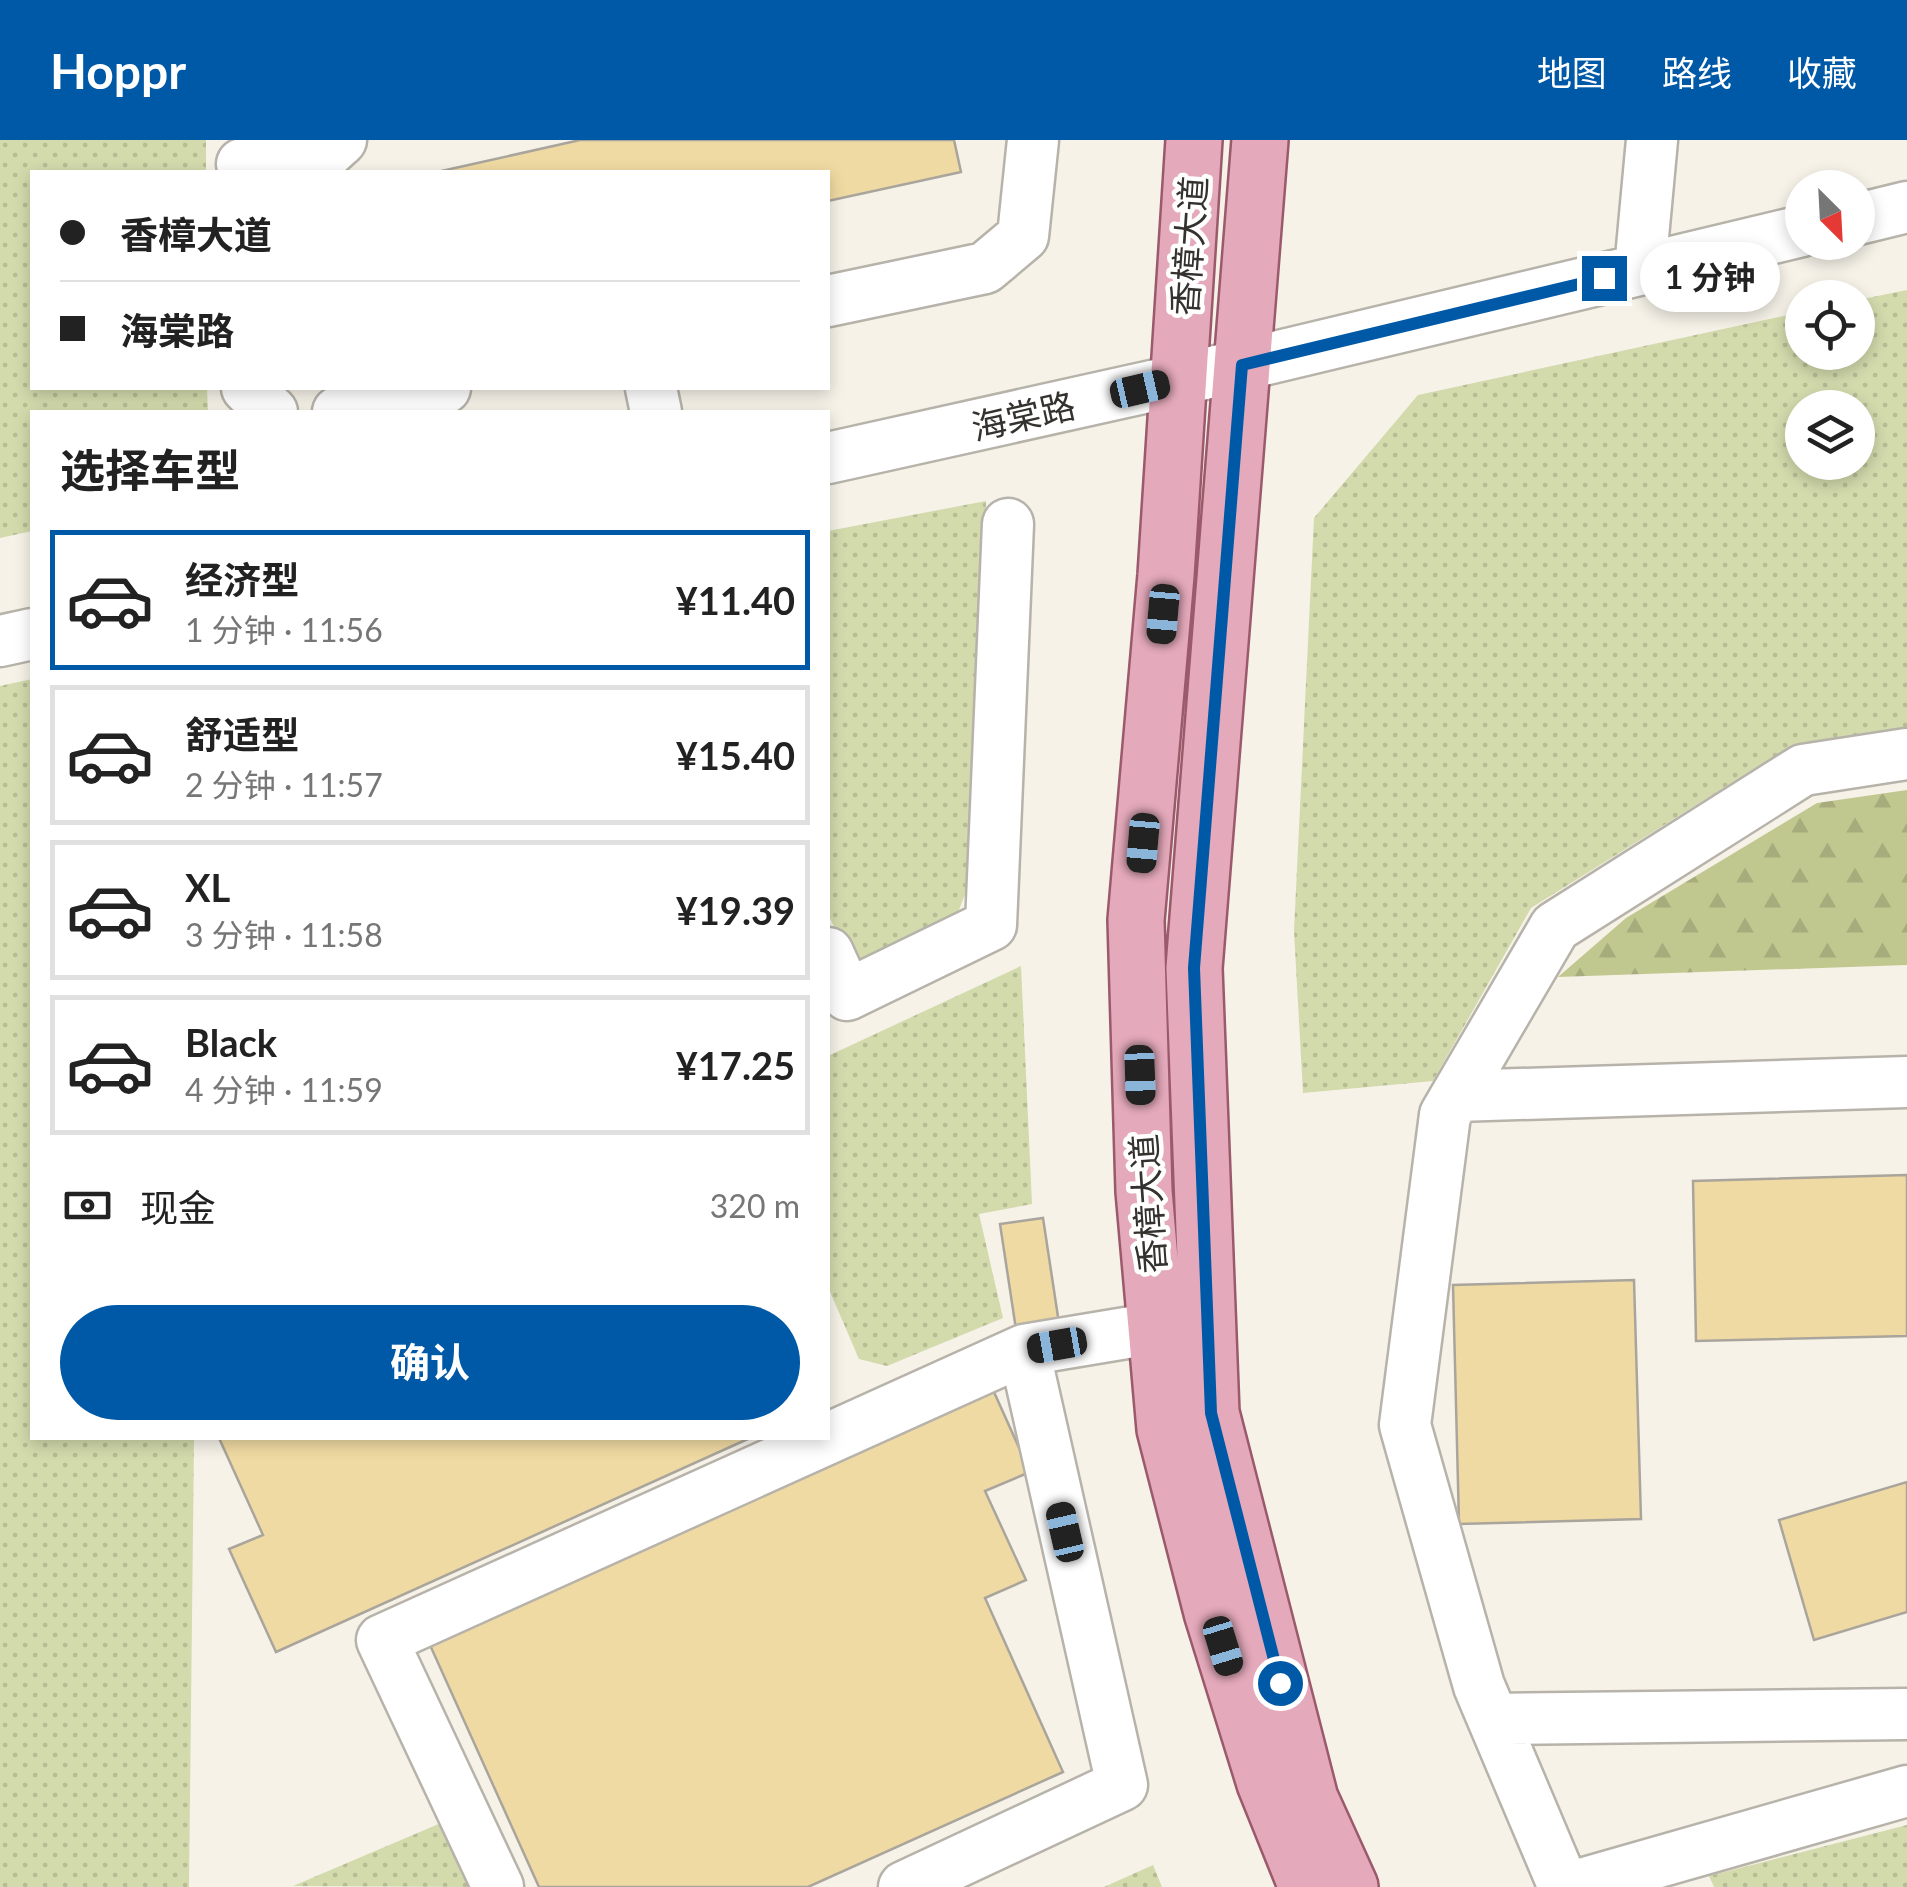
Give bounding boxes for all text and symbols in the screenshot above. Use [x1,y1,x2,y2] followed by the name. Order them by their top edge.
[50,42,186,99] text: Hoppr
[1537,51,1607,93] text: 地图
[1662,51,1732,93] text: 路线
[1787,51,1857,93] text: 收藏
[1785,170,1875,260] north arrow
[1785,170,1875,480] map controls
[1162,175,1214,317] street label: 香樟大道
[120,211,272,257] text: 香樟大道
[1639,243,1779,313] callout: 1 分钟
[1582,256,1627,301] route end
[1665,257,1755,296] text: 1 分钟
[1785,280,1875,370] button: locate
[120,307,234,353] text: 海棠路
[1107,368,1173,410] car
[967,383,1079,447] street label: 海棠路
[1785,390,1875,480] button: layers
[60,443,240,497] text: 选择车型
[65,555,155,645] icon: car
[185,556,299,602] text: 经济型
[676,577,795,623] text: ¥11.40
[1145,583,1181,645] car
[185,610,383,649] text: 1 分钟 · 11:56
[65,710,155,800] icon: car
[185,711,299,757] text: 舒适型
[676,732,795,778] text: ¥15.40
[185,765,383,804] text: 2 分钟 · 11:57
[1125,812,1161,874] car
[185,864,230,910] text: XL
[65,865,155,955] icon: car
[676,887,795,933] text: ¥19.39
[185,915,383,954] text: 3 分钟 · 11:58
[185,1019,277,1065] text: Black
[65,1020,155,1110] icon: car
[676,1042,795,1088] text: ¥17.25
[1124,1044,1156,1106] car
[185,1070,383,1109] text: 4 分钟 · 11:59
[1121,1133,1173,1275] street label: 香樟大道
[60,1178,115,1233] icon: cash
[140,1184,216,1230] text: 现金
[710,1186,800,1225] text: 320 m
[60,1305,800,1420] button: 确认
[1025,1325,1089,1365] car
[1044,1499,1086,1565] car
[1200,1613,1246,1679] car
[1258,1661,1303,1706] route start

